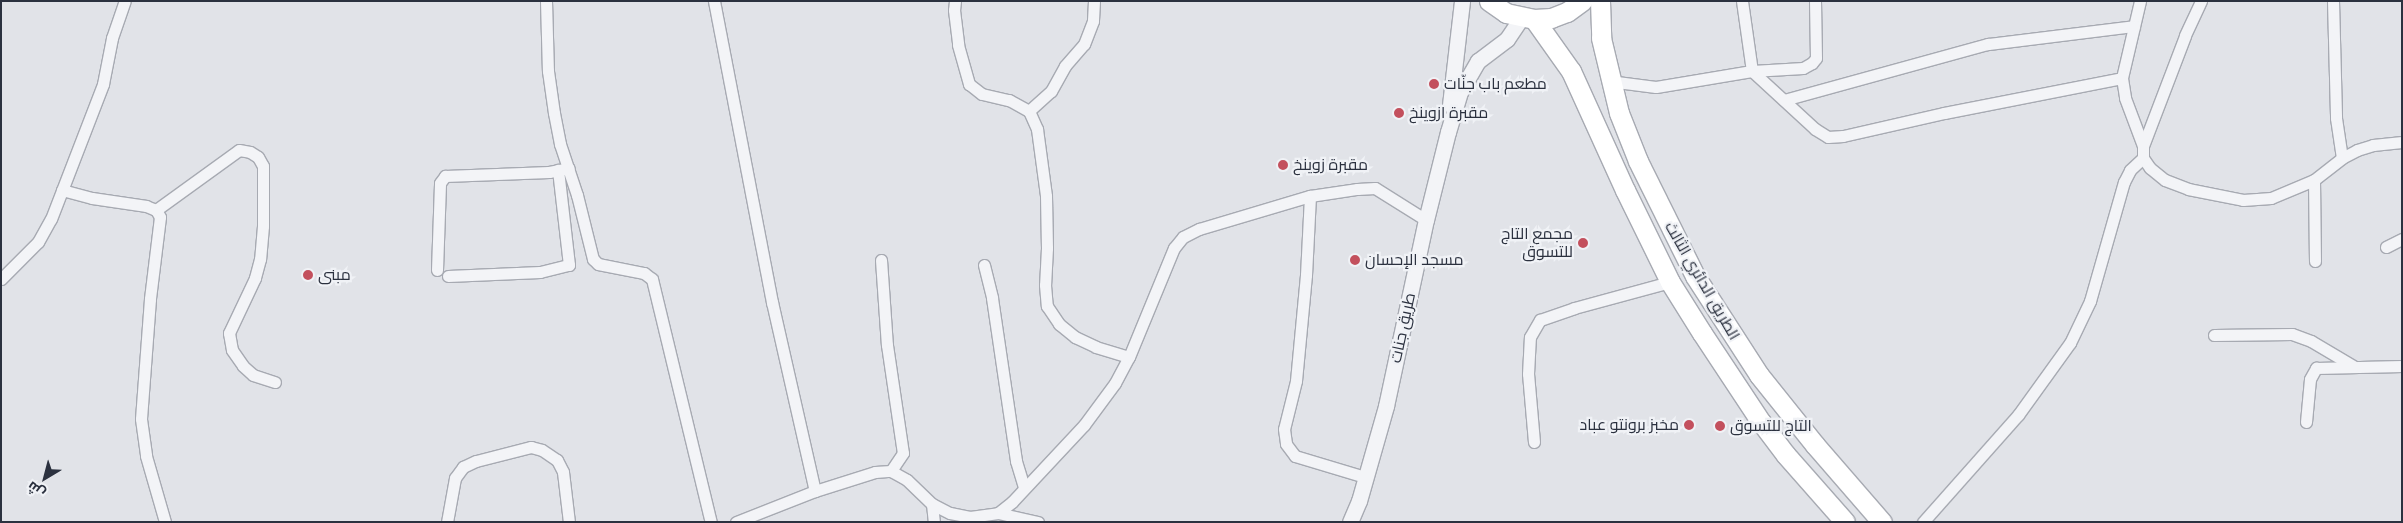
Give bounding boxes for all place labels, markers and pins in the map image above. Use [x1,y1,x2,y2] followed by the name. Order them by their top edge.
[1444,74,1547,94] place label: مطعم باب جنّات
[1428,78,1440,90] marker: مطعم باب جنّات
[1409,103,1488,123] place label: مقبرة ازوينخ
[1393,107,1405,119] marker: مقبرة ازوينخ
[1293,155,1368,175] place label: مقبرة زوينخ
[1277,159,1289,171] marker: مقبرة زوينخ
[1501,224,1573,262] place label: مجمع التاج للتسوق
[1577,237,1589,249] marker: مجمع التاج للتسوق
[1365,250,1464,270] place label: مسجد الإحسان
[1349,254,1361,266] marker: مسجد الإحسان
[318,265,351,285] place label: مبنى
[302,269,314,281] marker: مبنى
[1580,415,1679,435] place label: مخبز برونتو عباد
[1730,416,1812,436] place label: التاج للتسوق
[1683,419,1695,431] marker: مخبز برونتو عباد
[1714,420,1726,432] marker: التاج للتسوق

